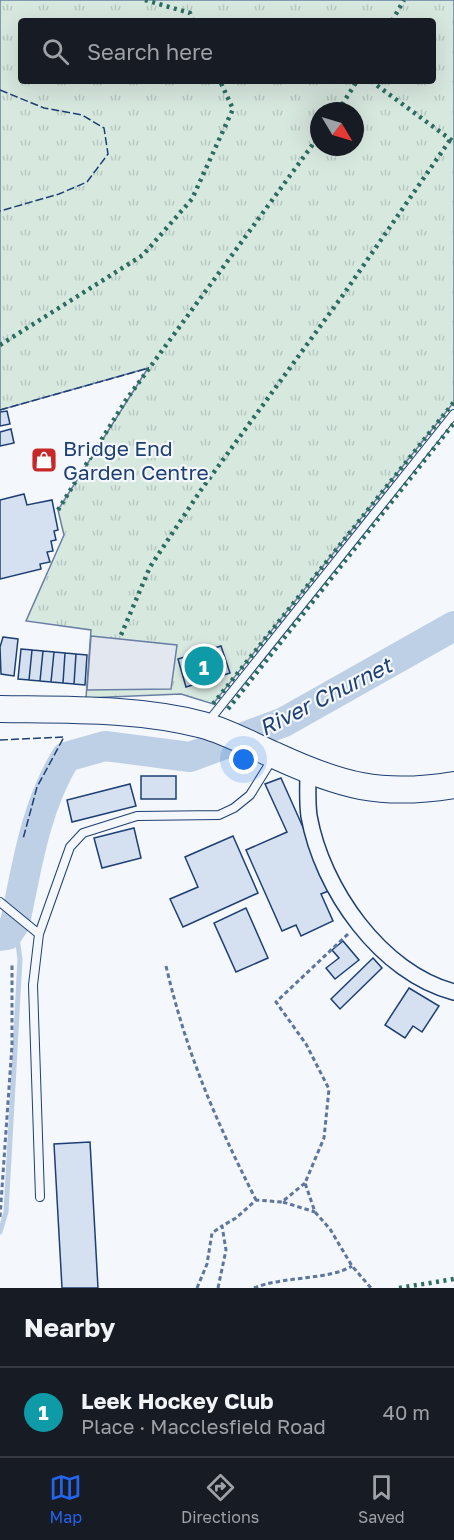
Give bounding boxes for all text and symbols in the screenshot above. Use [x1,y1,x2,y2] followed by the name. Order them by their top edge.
[18,18,436,84] search box
[39,35,72,68] icon: search
[87,38,213,65] text: Search here
[310,102,364,156] north arrow
[63,435,209,485] place label: Bridge End Garden Centre
[29,445,59,475] shop icon: Bridge End Garden Centre
[184,644,224,688] pin: 1
[254,650,398,741] water label: River Churnet
[229,745,258,774] your location
[24,1312,115,1343] text: Nearby
[81,1387,274,1414] text: Leek Hockey Club
[38,1400,49,1424] text: 1
[383,1400,430,1424] text: 40 m
[81,1414,326,1438] text: Place · Macclesfield Road
[49,1471,82,1527] tab: Map
[181,1471,259,1527] tab: Directions
[358,1471,405,1527] tab: Saved

